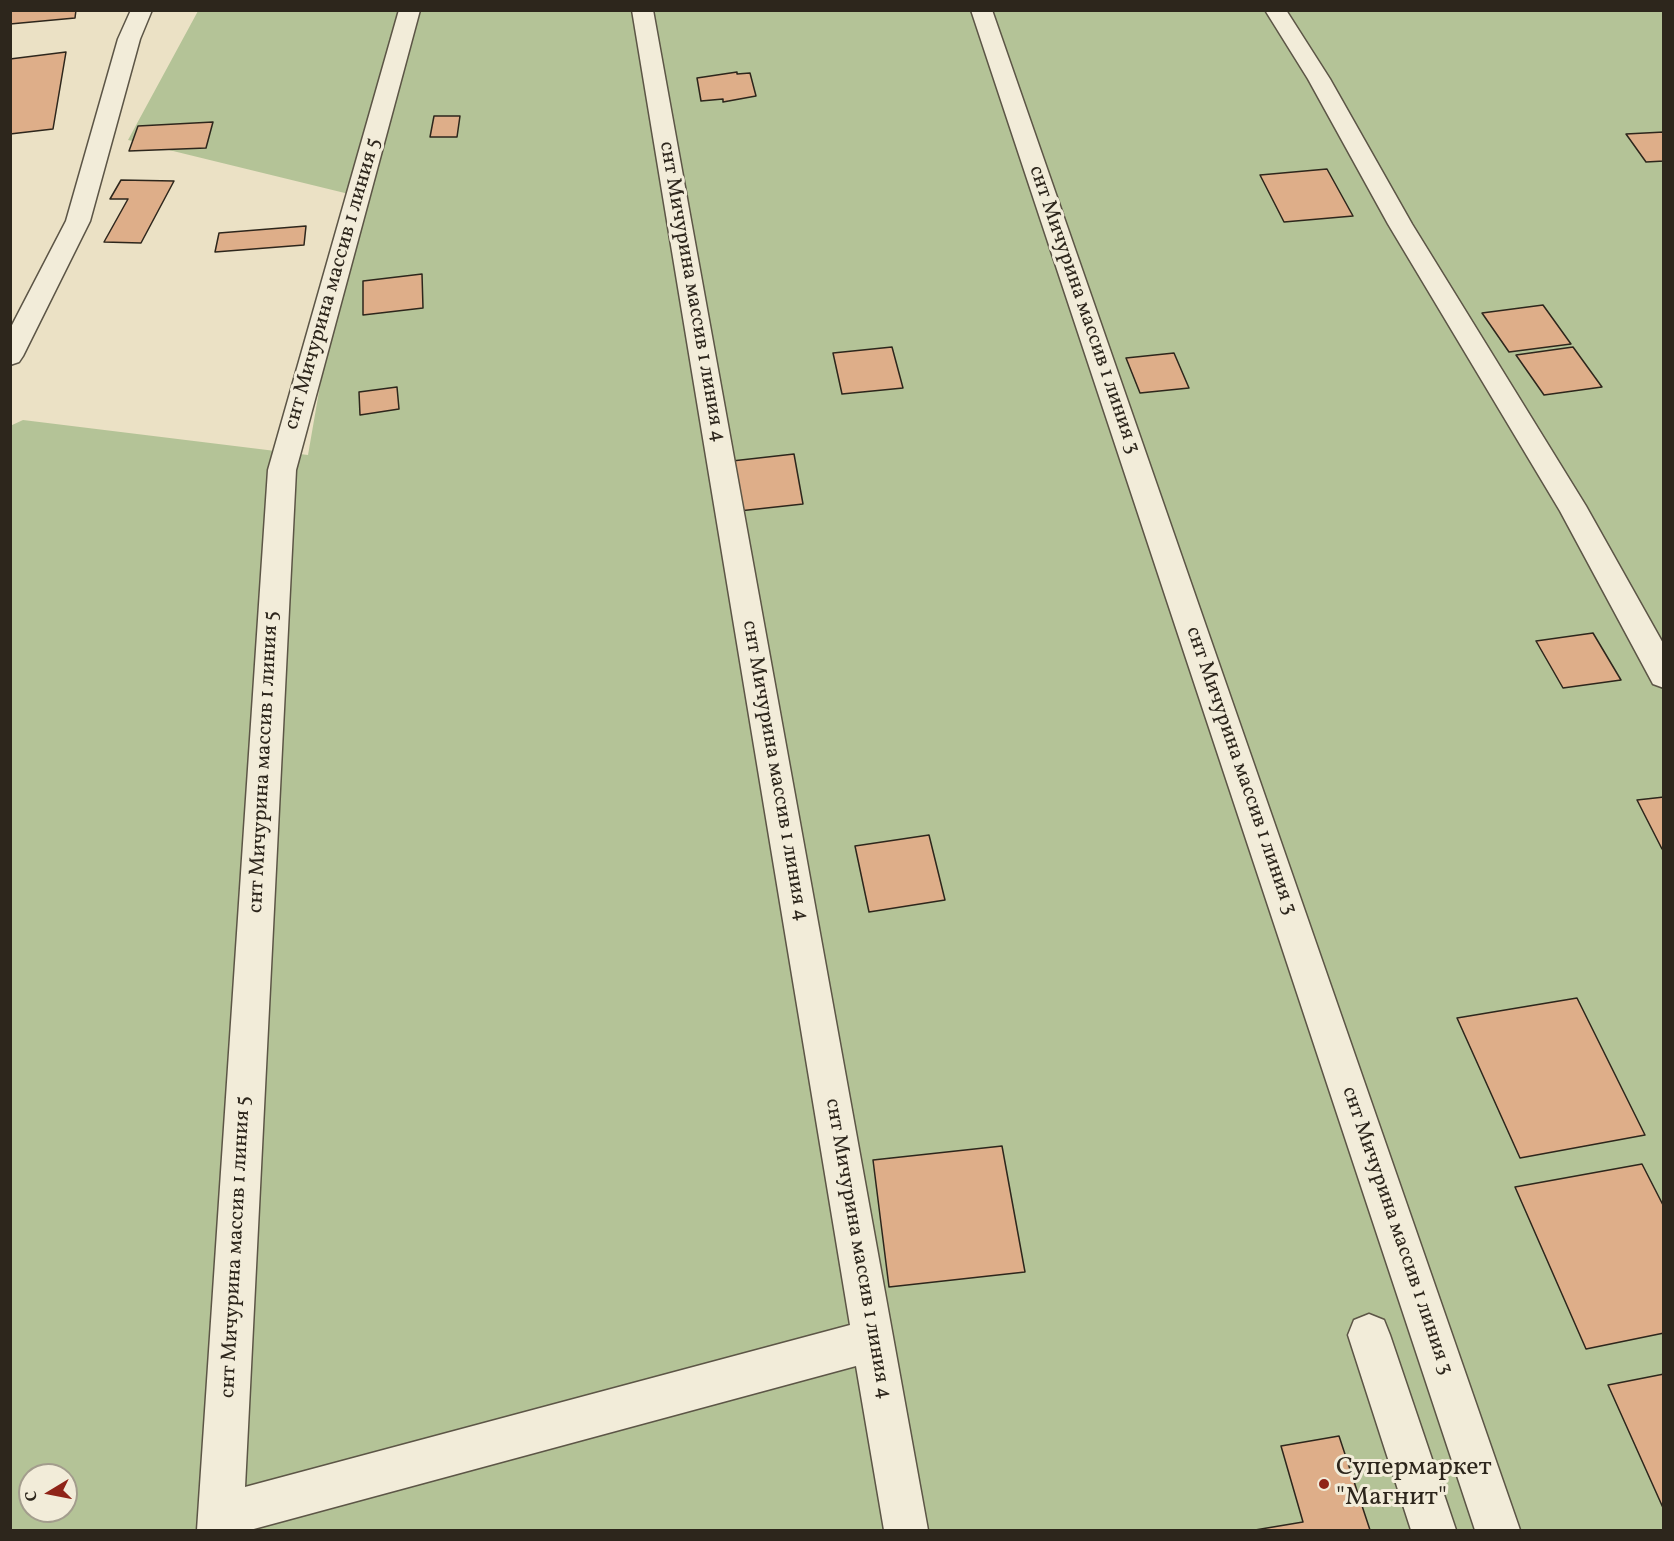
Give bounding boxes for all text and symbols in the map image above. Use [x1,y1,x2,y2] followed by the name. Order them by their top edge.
[280,135,388,433] street label: снт Мичурина массив 1 линия 5
[652,140,730,444] street label: снт Мичурина массив 1 линия 4
[1022,163,1144,457] street label: снт Мичурина массив 1 линия 3
[245,610,285,914] street label: снт Мичурина массив 1 линия 5
[735,619,813,923] street label: снт Мичурина массив 1 линия 4
[1179,624,1301,918] street label: снт Мичурина массив 1 линия 3
[1335,1084,1457,1378] street label: снт Мичурина массив 1 линия 3
[217,1095,257,1399] street label: снт Мичурина массив 1 линия 5
[818,1097,896,1401] street label: снт Мичурина массив 1 линия 4
[1336,1453,1492,1514] place label: Супермаркет "Магнит"
[18,1463,78,1523] north arrow
[1317,1477,1331,1491] marker: Супермаркет "Магнит"
[21,1489,44,1503] text: С

